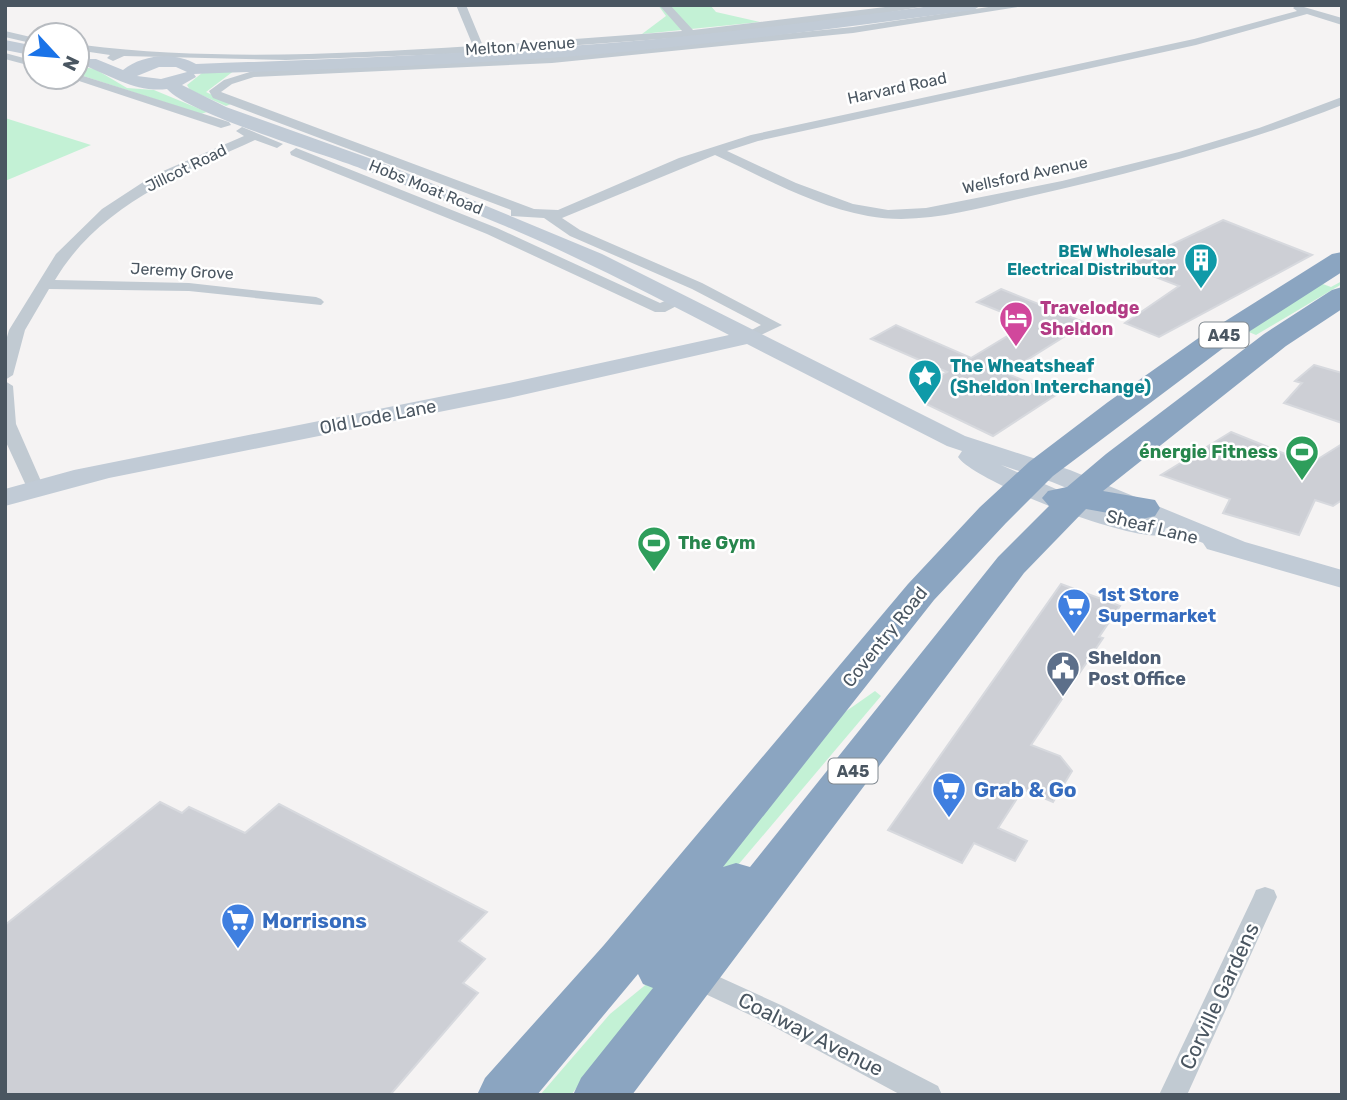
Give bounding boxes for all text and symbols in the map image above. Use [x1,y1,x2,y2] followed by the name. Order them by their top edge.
[21,21,91,91] north arrow
[464,33,576,59] street label: Melton Avenue
[57,52,84,74] text: N
[846,68,948,108] street label: Harvard Road
[142,140,230,196] street label: Jillcot Road
[961,152,1089,198] street label: Wellsford Avenue
[366,156,486,218] street label: Hobs Moat Road
[1182,241,1220,290] building icon: BEW Wholesale Electrical Distributor
[1007,242,1177,279] place label: BEW Wholesale Electrical Distributor
[130,259,234,283] street label: Jeremy Grove
[1040,297,1140,340] place label: Travelodge Sheldon
[997,299,1035,348] hotel icon: Travelodge Sheldon
[1200,322,1248,348] road number: A45
[950,355,1151,398] place label: The Wheatsheaf (Sheldon Interchange)
[906,357,944,406] place icon: The Wheatsheaf (Sheldon Interchange)
[318,395,438,439] street label: Old Lode Lane
[1283,433,1321,482] sports icon: énergie Fitness
[1139,441,1278,463] place label: énergie Fitness
[1104,505,1200,549] street label: Sheaf Lane
[635,524,673,573] sports icon: The Gym
[678,532,755,554] place label: The Gym
[838,582,932,692] street label: Coventry Road
[1098,584,1216,627] place label: 1st Store Supermarket
[1055,586,1093,635] supermarket icon: 1st Store Supermarket
[1088,647,1186,690] place label: Sheldon Post Office
[1044,649,1082,698] public building icon: Sheldon Post Office
[828,758,878,784] road number: A45
[930,770,968,819] supermarket icon: Grab & Go
[974,777,1077,802] place label: Grab & Go
[219,901,257,950] supermarket icon: Morrisons
[262,908,367,933] place label: Morrisons
[1174,919,1264,1073] street label: Corville Gardens
[734,987,888,1081] street label: Coalway Avenue

